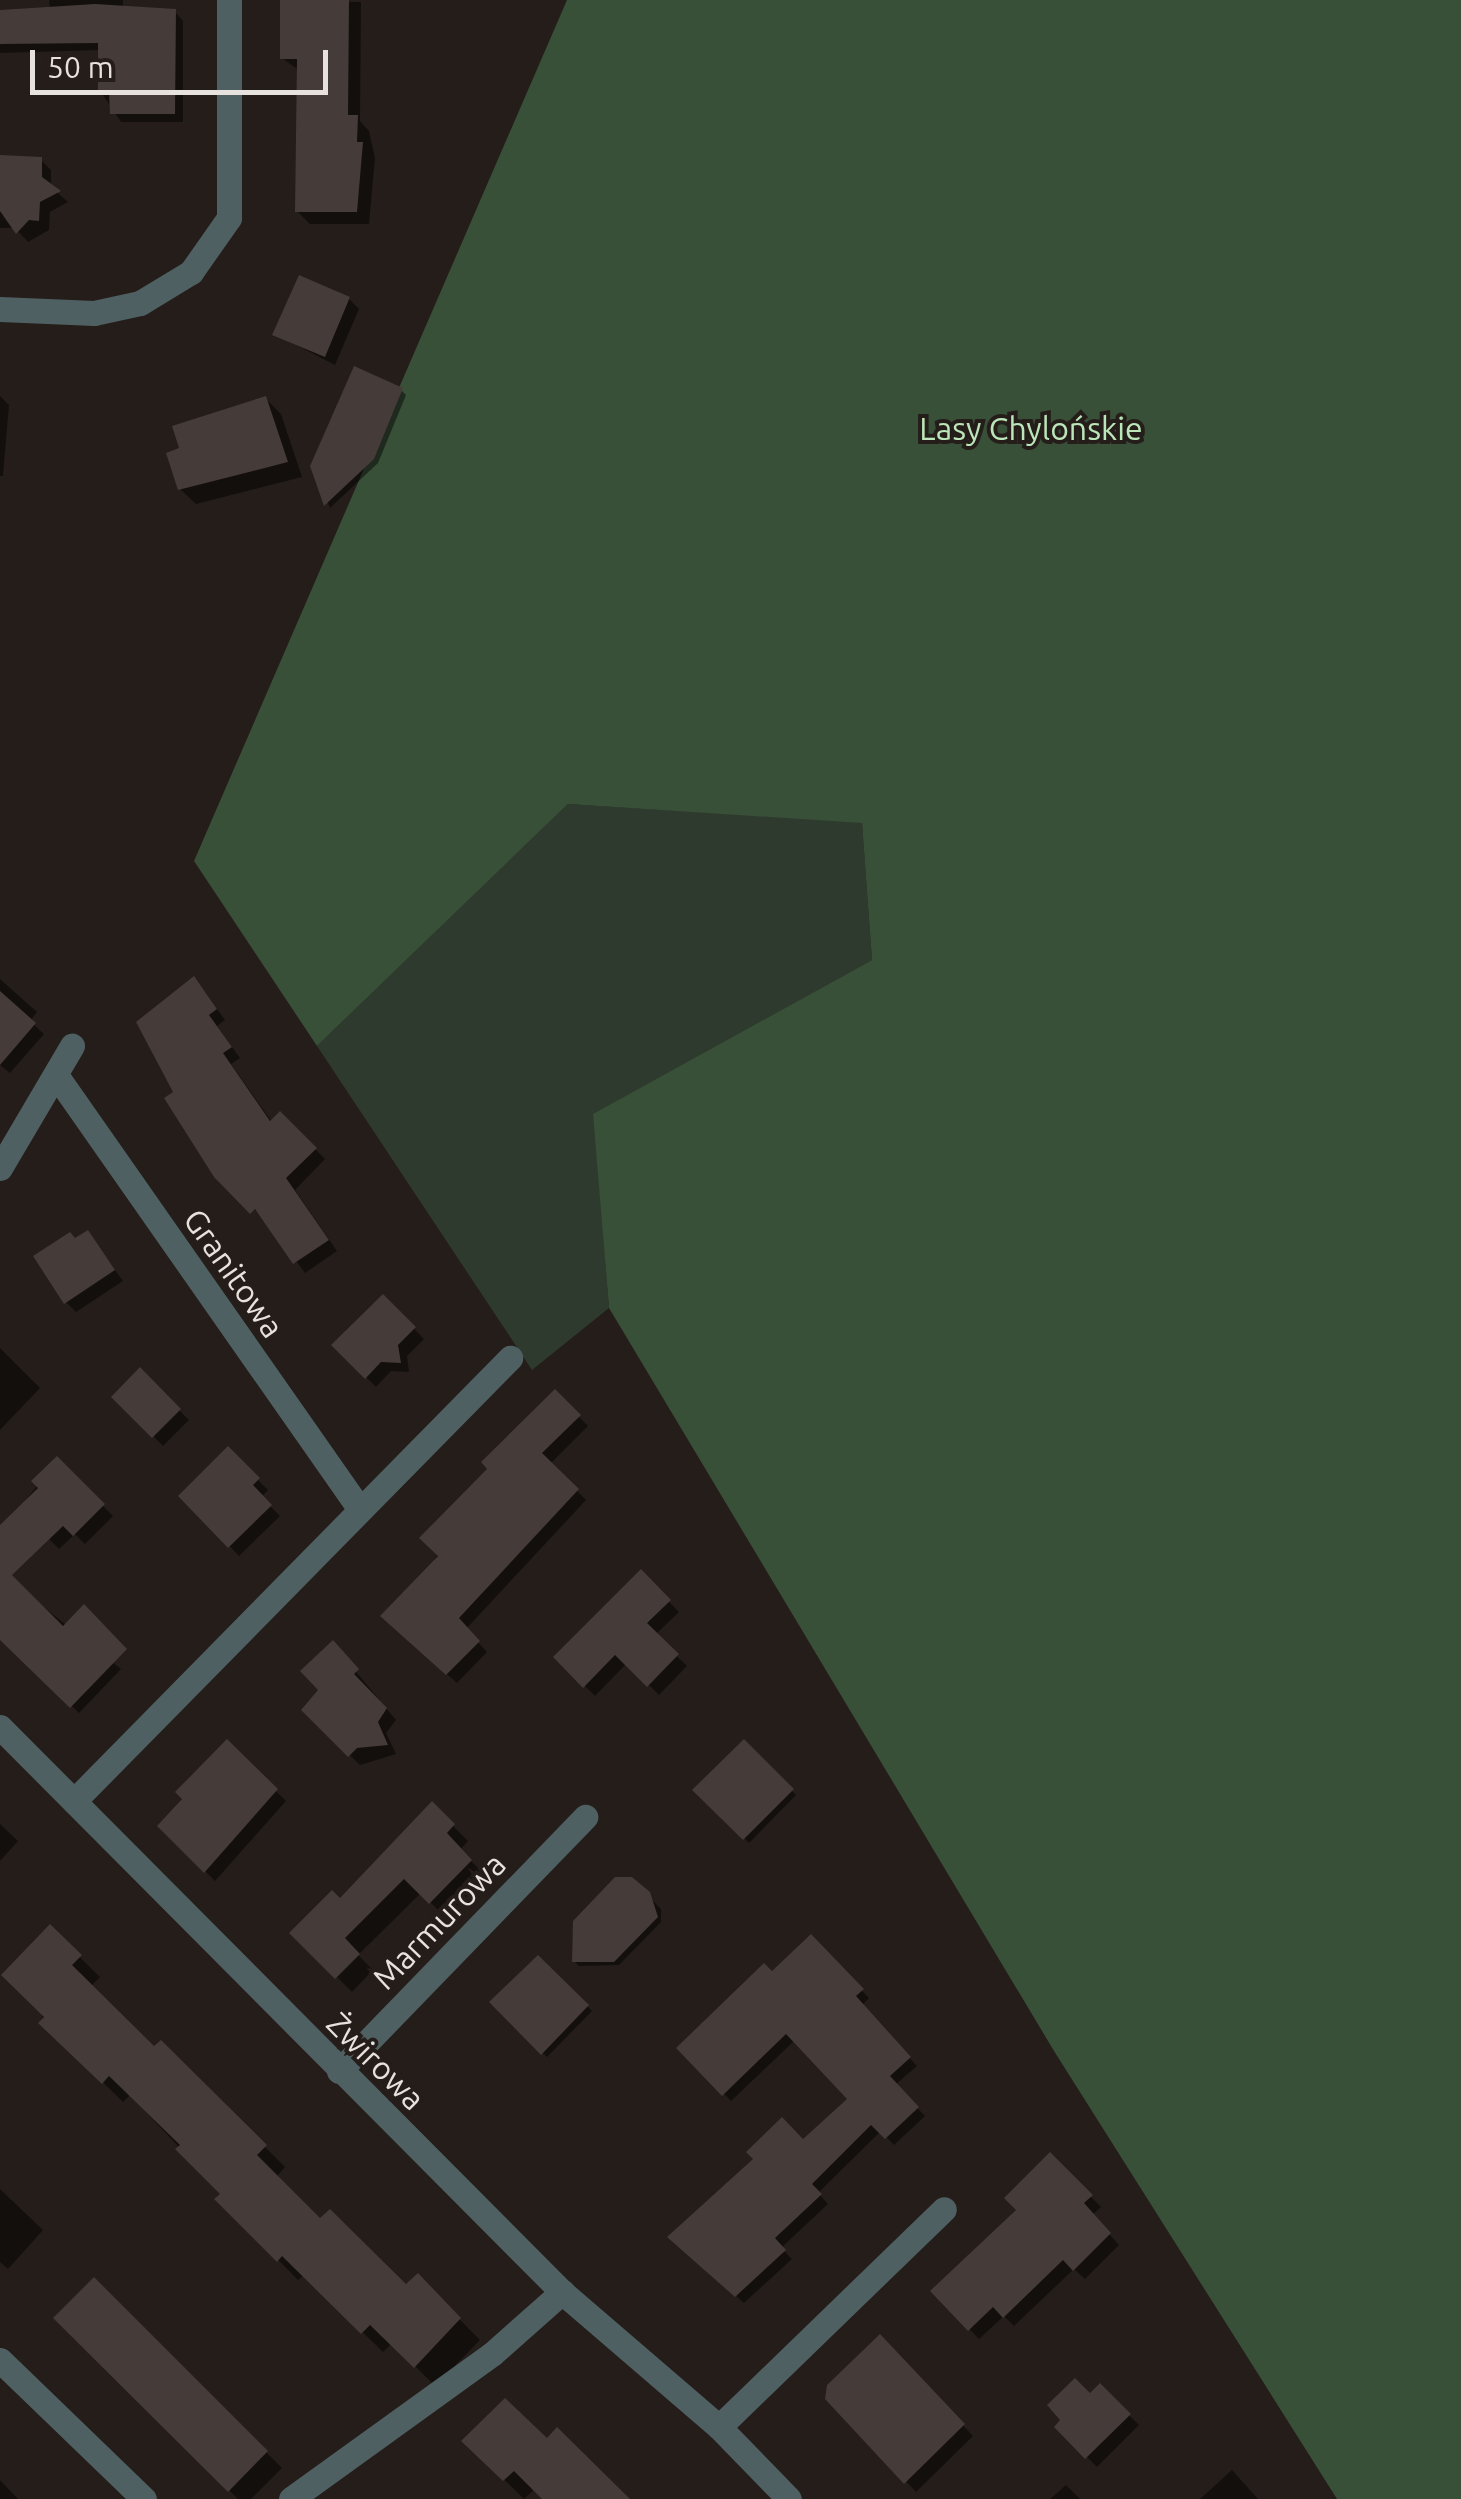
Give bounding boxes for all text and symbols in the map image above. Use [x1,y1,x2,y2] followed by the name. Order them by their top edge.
[35,30,332,92] scale bar
[47,50,114,84] text: 50 m
[919,409,1143,447] park label: Lasy Chylońskie
[176,1201,292,1345] street label: Granitowa
[365,1845,513,1997] street label: Marmurowa
[319,2004,433,2118] street label: Żwirowa

